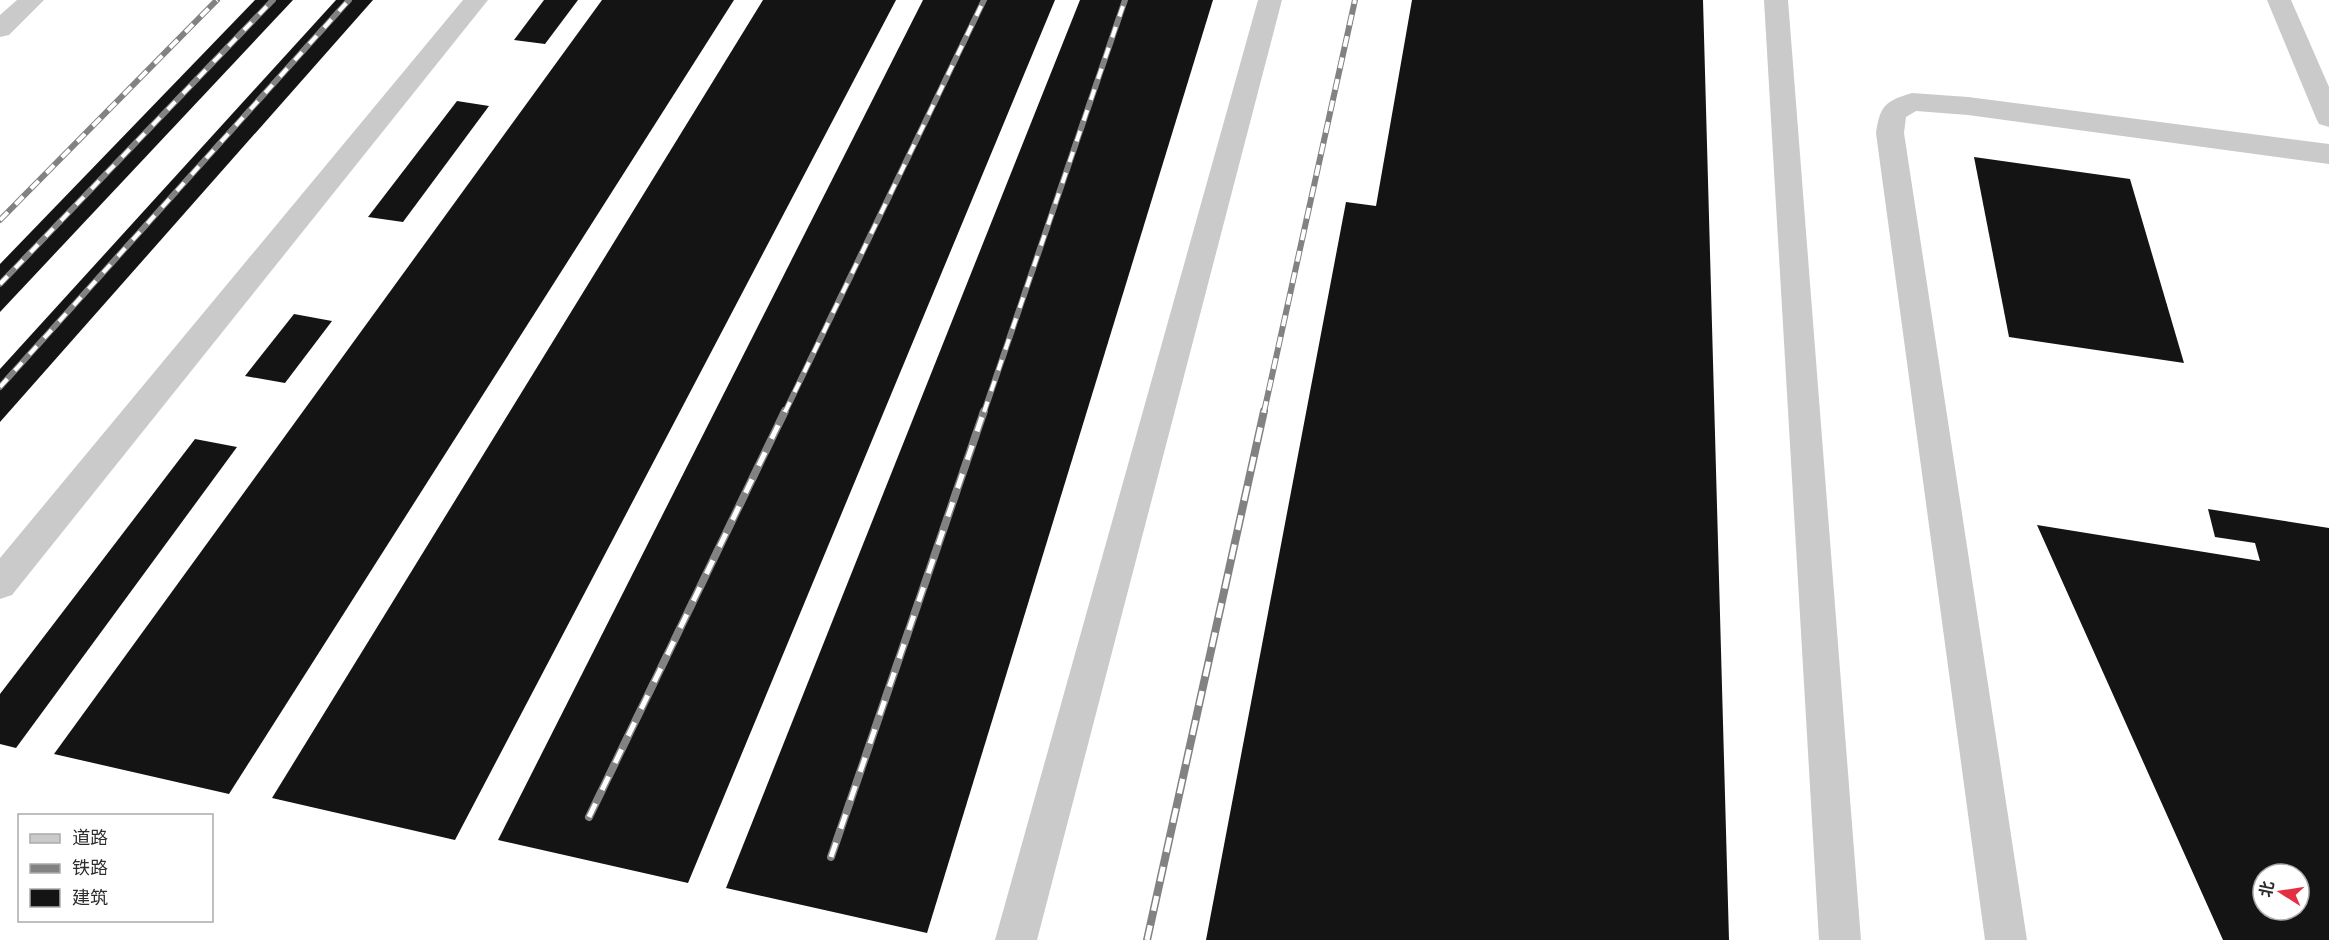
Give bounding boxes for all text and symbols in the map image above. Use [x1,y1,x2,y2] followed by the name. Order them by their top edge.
[18,814,213,922] legend
[72,828,108,851] text: 道路
[72,858,108,881] text: 铁路
[2251,862,2311,922] north arrow
[2257,879,2280,899] text: 北
[72,888,108,911] text: 建筑

